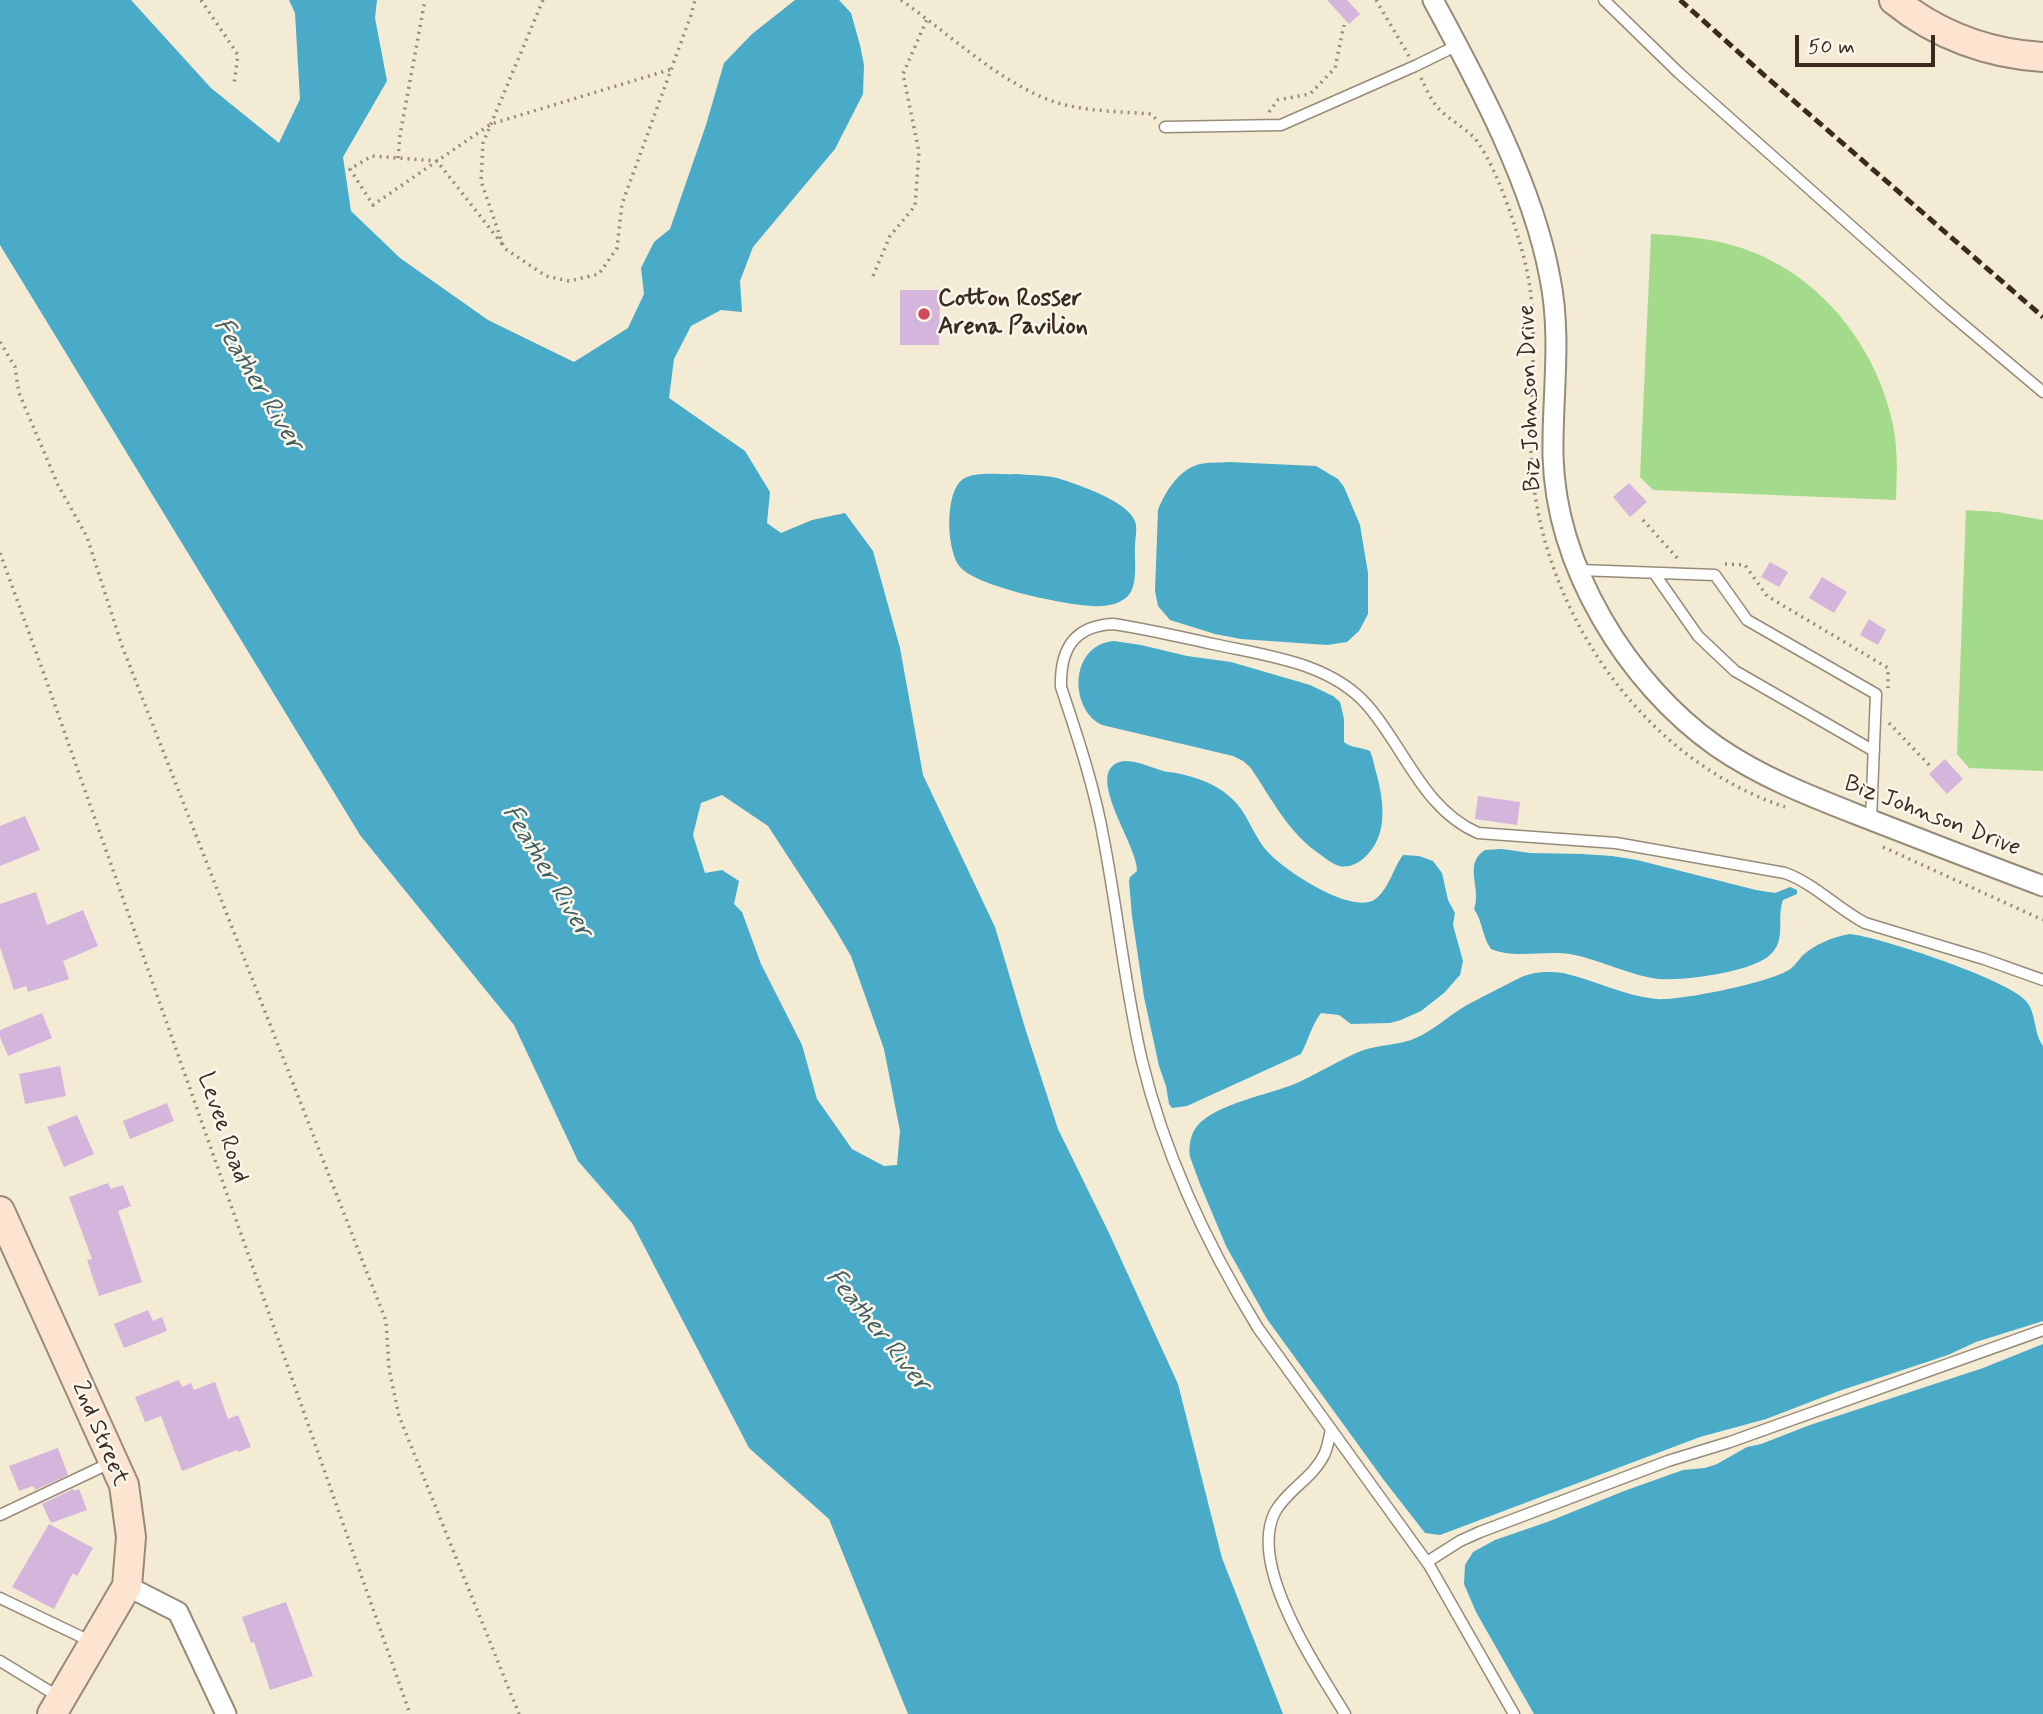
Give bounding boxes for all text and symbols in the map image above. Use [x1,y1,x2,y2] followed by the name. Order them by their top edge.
[1798,21,1938,65] scale bar
[1808,33,1855,61] text: 50 m
[938,286,1088,342] place label: Cotton Rosser Arena Pavilion
[1513,304,1549,492] street label: Biz Johnson Drive
[916,306,932,322] marker: Cotton Rosser Arena Pavilion
[205,313,309,457] water label: Feather River
[1840,770,2024,864] street label: Biz Johnson Drive
[494,800,598,944] water label: Feather River
[190,1069,254,1187] street label: Levee Road
[818,1263,936,1399] water label: Feather River
[64,1377,134,1491] street label: 2nd Street

